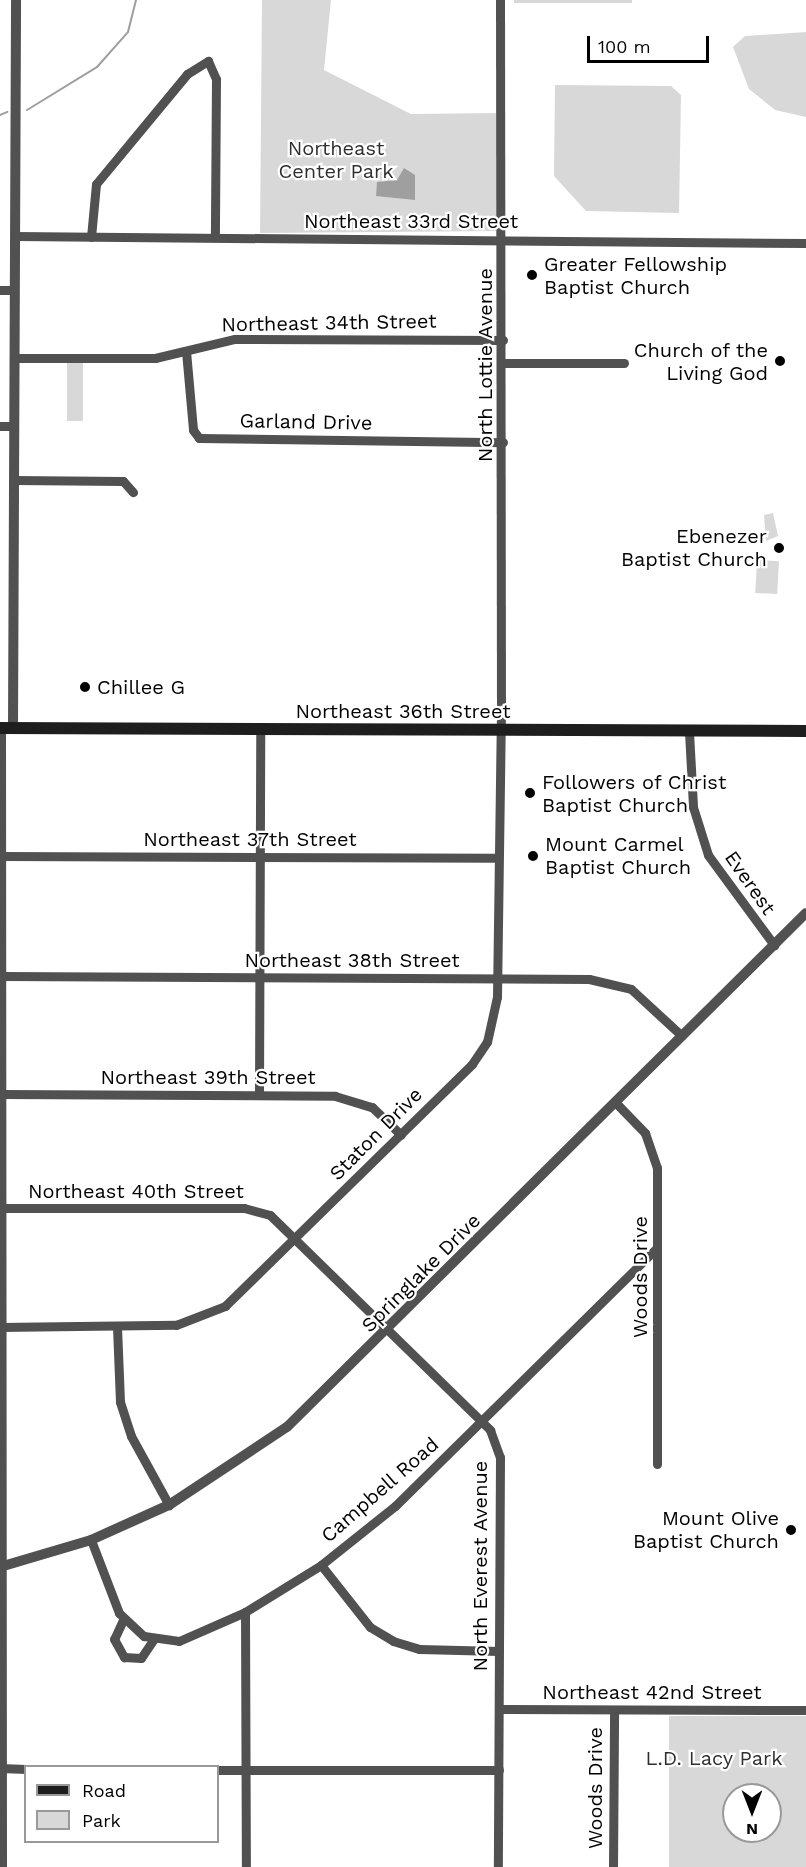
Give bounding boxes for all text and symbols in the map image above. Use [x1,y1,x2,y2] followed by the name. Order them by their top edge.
[590,24,712,62] scale bar
[598,36,651,57] text: 100 m
[278,136,394,183] park label: Northeast Center Park
[304,209,518,233] street label: Northeast 33rd Street
[544,252,728,299] place label: Greater Fellowship Baptist Church
[473,267,497,463] street label: North Lottie Avenue
[525,268,539,282] marker: Greater Fellowship Baptist Church
[221,309,437,337] street label: Northeast 34th Street
[633,338,768,385] place label: Church of the Living God
[773,354,787,368] marker: Church of the Living God
[239,409,373,435] street label: Garland Drive
[621,524,767,571] place label: Ebenezer Baptist Church
[772,541,786,555] marker: Ebenezer Baptist Church
[97,675,185,699] place label: Chillee G
[78,680,92,694] marker: Chillee G
[295,699,511,723] street label: Northeast 36th Street
[542,770,727,817] place label: Followers of Christ Baptist Church
[523,786,537,800] marker: Followers of Christ Baptist Church
[143,827,357,851] street label: Northeast 37th Street
[545,832,691,879] place label: Mount Carmel Baptist Church
[719,846,781,920] street label: Everest
[526,849,540,863] marker: Mount Carmel Baptist Church
[244,948,460,972] street label: Northeast 38th Street
[100,1065,316,1089] street label: Northeast 39th Street
[325,1083,427,1185] street label: Staton Drive
[28,1179,244,1203] street label: Northeast 40th Street
[357,1209,485,1337] street label: Springlake Drive
[628,1216,652,1338] street label: Woods Drive
[316,1432,444,1548] street label: Campbell Road
[468,1460,492,1672] street label: North Everest Avenue
[633,1506,779,1553] place label: Mount Olive Baptist Church
[784,1523,798,1537] marker: Mount Olive Baptist Church
[542,1680,762,1704] street label: Northeast 42nd Street
[583,1727,607,1849] street label: Woods Drive
[645,1746,783,1770] park label: L.D. Lacy Park
[24,1765,219,1843] legend
[82,1780,126,1801] text: Road
[722,1783,782,1843] north arrow
[82,1810,121,1831] text: Park
[746,1820,758,1839] text: N

